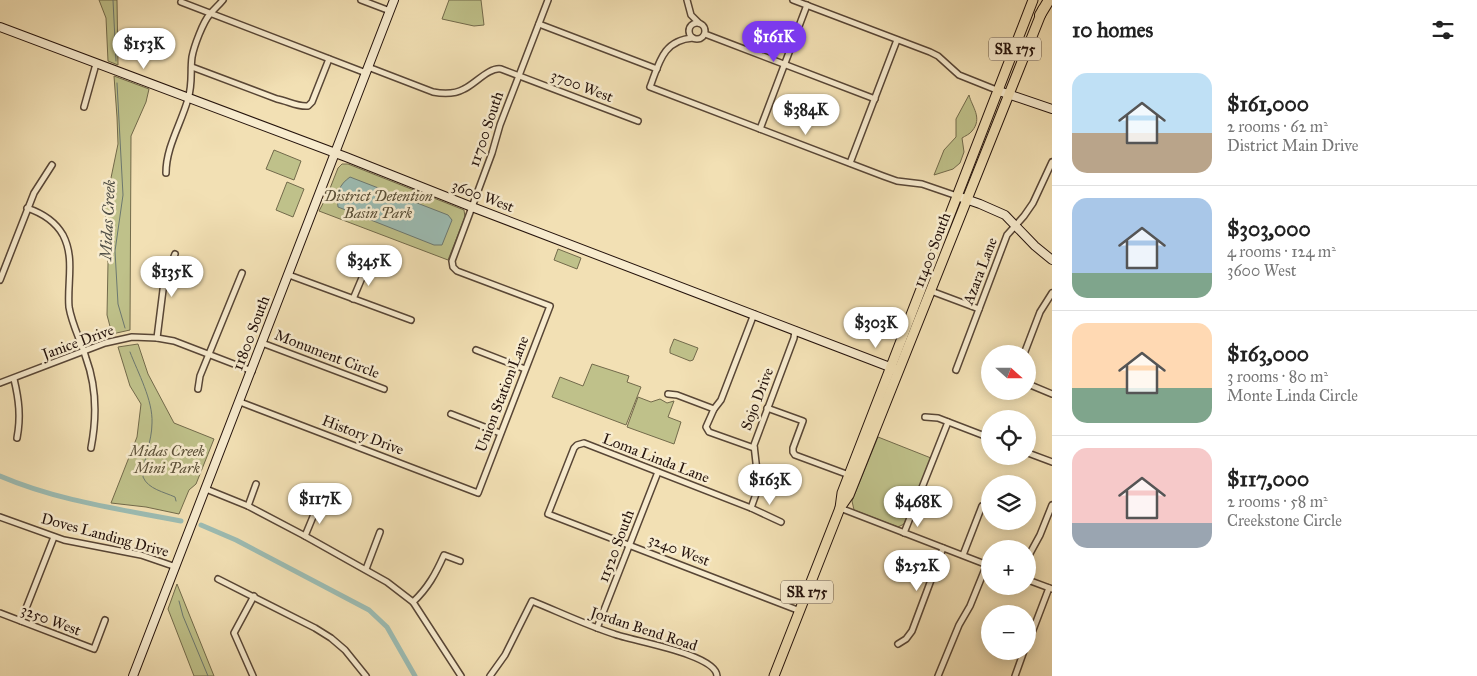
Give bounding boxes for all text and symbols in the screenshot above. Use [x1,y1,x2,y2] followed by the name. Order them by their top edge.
[1429,16,1457,44] icon: filters
[1072,17,1153,43] text: 10 homes
[739,20,809,63] pin: $161K
[753,27,795,46] text: $161K
[109,28,179,70] pin: $153K
[124,34,165,53] text: $153K
[989,38,1041,61] road number: SR 175
[548,66,616,106] street label: 3700 West
[465,88,508,169] street label: 11700 South
[1227,91,1309,117] text: $161,000
[1112,93,1172,153] icon: home
[771,94,841,136] pin: $384K
[784,100,828,119] text: $384K
[1227,117,1328,136] text: 2 rooms · 62 m²
[1227,136,1358,155] text: District Main Drive
[449,176,517,216] street label: 3600 West
[96,179,119,263] water label: Midas Creek
[323,187,433,222] park label: District Detention Basin Park
[909,209,955,290] street label: 11400 South
[1227,216,1311,242] text: $303,000
[1112,218,1172,278] icon: home
[959,235,1001,308] street label: Azara Lane
[1227,242,1336,261] text: 4 rooms · 124 m²
[334,244,404,287] pin: $345K
[347,251,391,270] text: $345K
[137,256,207,298] pin: $135K
[1227,261,1296,280] text: 3600 West
[151,262,193,281] text: $135K
[229,293,274,373] street label: 11800 South
[841,306,911,349] pin: $303K
[854,313,898,332] text: $303K
[38,321,117,365] street label: Janice Drive
[272,326,382,382] street label: Monument Circle
[472,333,532,455] street label: Union Station Lane
[1227,341,1309,367] text: $163,000
[1112,343,1172,403] icon: home
[981,345,1036,400] north arrow
[981,345,1036,660] map controls
[737,365,777,433] street label: Sojo Drive
[1227,367,1328,386] text: 3 rooms · 80 m²
[1227,386,1358,405] text: Monte Linda Circle
[981,410,1036,465] button: locate
[320,411,406,459] street label: History Drive
[600,429,712,487] street label: Loma Linda Lane
[127,442,205,477] park label: Midas Creek Mini Park
[735,464,805,506] pin: $163K
[1227,466,1309,492] text: $117,000
[1112,468,1172,528] icon: home
[749,470,791,489] text: $163K
[981,475,1036,530] button: layers
[285,482,355,525] pin: $117K
[883,486,953,528] pin: $468K
[299,489,341,508] text: $117K
[895,492,941,511] text: $468K
[1227,492,1328,511] text: 2 rooms · 58 m²
[594,507,638,585] street label: 11520 South
[39,509,171,561] street label: Doves Landing Drive
[1227,511,1342,530] text: Creekstone Circle
[646,530,713,570] street label: 3240 West
[981,540,1036,595] button: +
[882,550,952,592] pin: $252K
[895,556,939,575] text: $252K
[781,580,833,604] road number: SR 175
[18,600,84,640] street label: 3250 West
[586,603,700,656] street label: Jordan Bend Road
[981,605,1036,660] button: −

